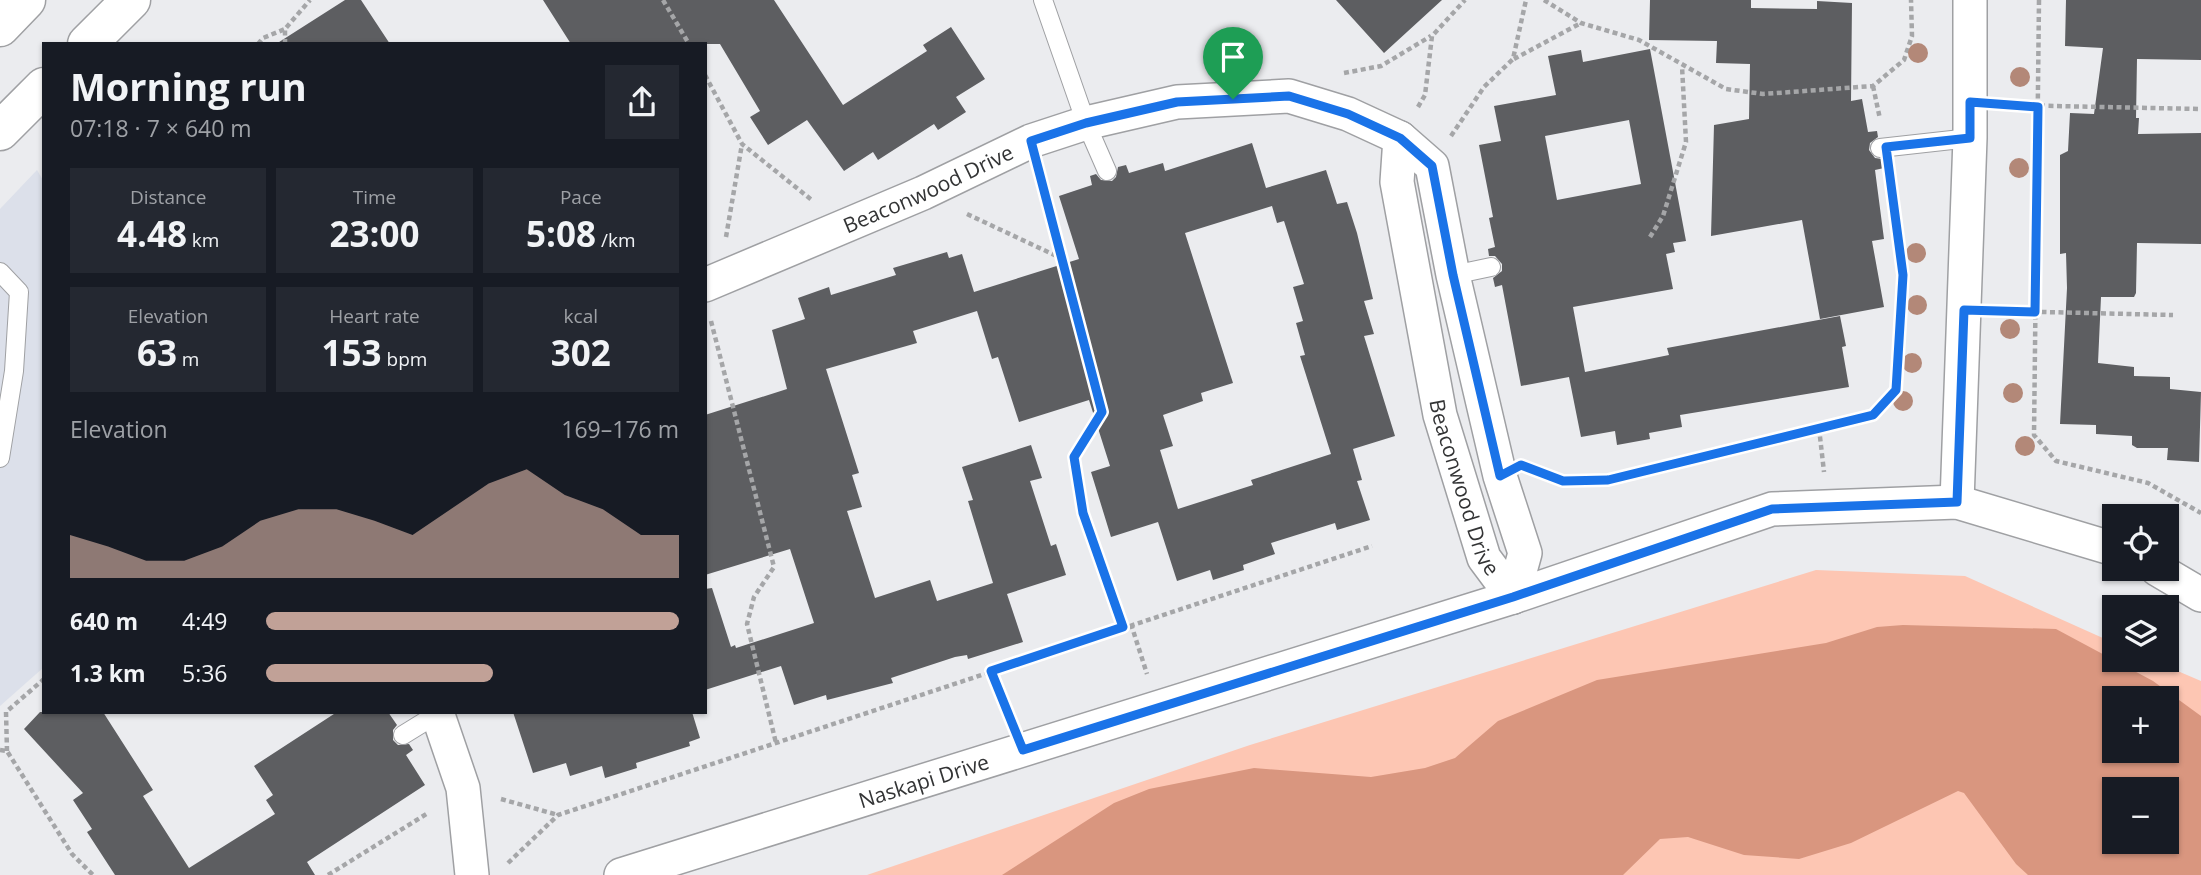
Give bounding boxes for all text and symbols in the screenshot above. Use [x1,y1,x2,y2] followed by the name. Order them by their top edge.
[1203,27,1263,99] pin
[1214,38,1252,76] icon: arrive
[70,60,307,112] text: Morning run
[605,65,679,139] button: share
[70,112,252,144] text: 07:18 · 7 × 640 m
[839,138,1018,239] street label: Beaconwood Drive
[130,184,206,210] text: Distance
[353,184,396,210] text: Time
[560,184,602,210] text: Pace
[117,210,187,257] text: 4.48
[329,210,420,257] text: 23:00
[526,210,596,257] text: 5:08
[187,227,219,253] text: km
[596,227,636,253] text: /km
[128,303,209,329] text: Elevation
[329,303,420,329] text: Heart rate
[564,303,598,329] text: kcal
[137,329,177,376] text: 63
[322,329,382,376] text: 153
[551,329,611,376] text: 302
[177,346,199,372] text: m
[382,346,427,372] text: bpm
[1423,397,1506,581] street label: Beaconwood Drive
[70,413,168,445] text: Elevation
[561,413,679,445] text: 169–176 m
[2102,504,2179,854] map controls
[2102,504,2179,581] button: locate
[2102,595,2179,672] button: layers
[70,605,138,637] text: 640 m
[182,605,228,637] text: 4:49
[70,657,146,689] text: 1.3 km
[182,657,228,689] text: 5:36
[2102,686,2179,763] button: +
[855,747,992,814] street label: Naskapi Drive
[2102,777,2179,854] button: −

